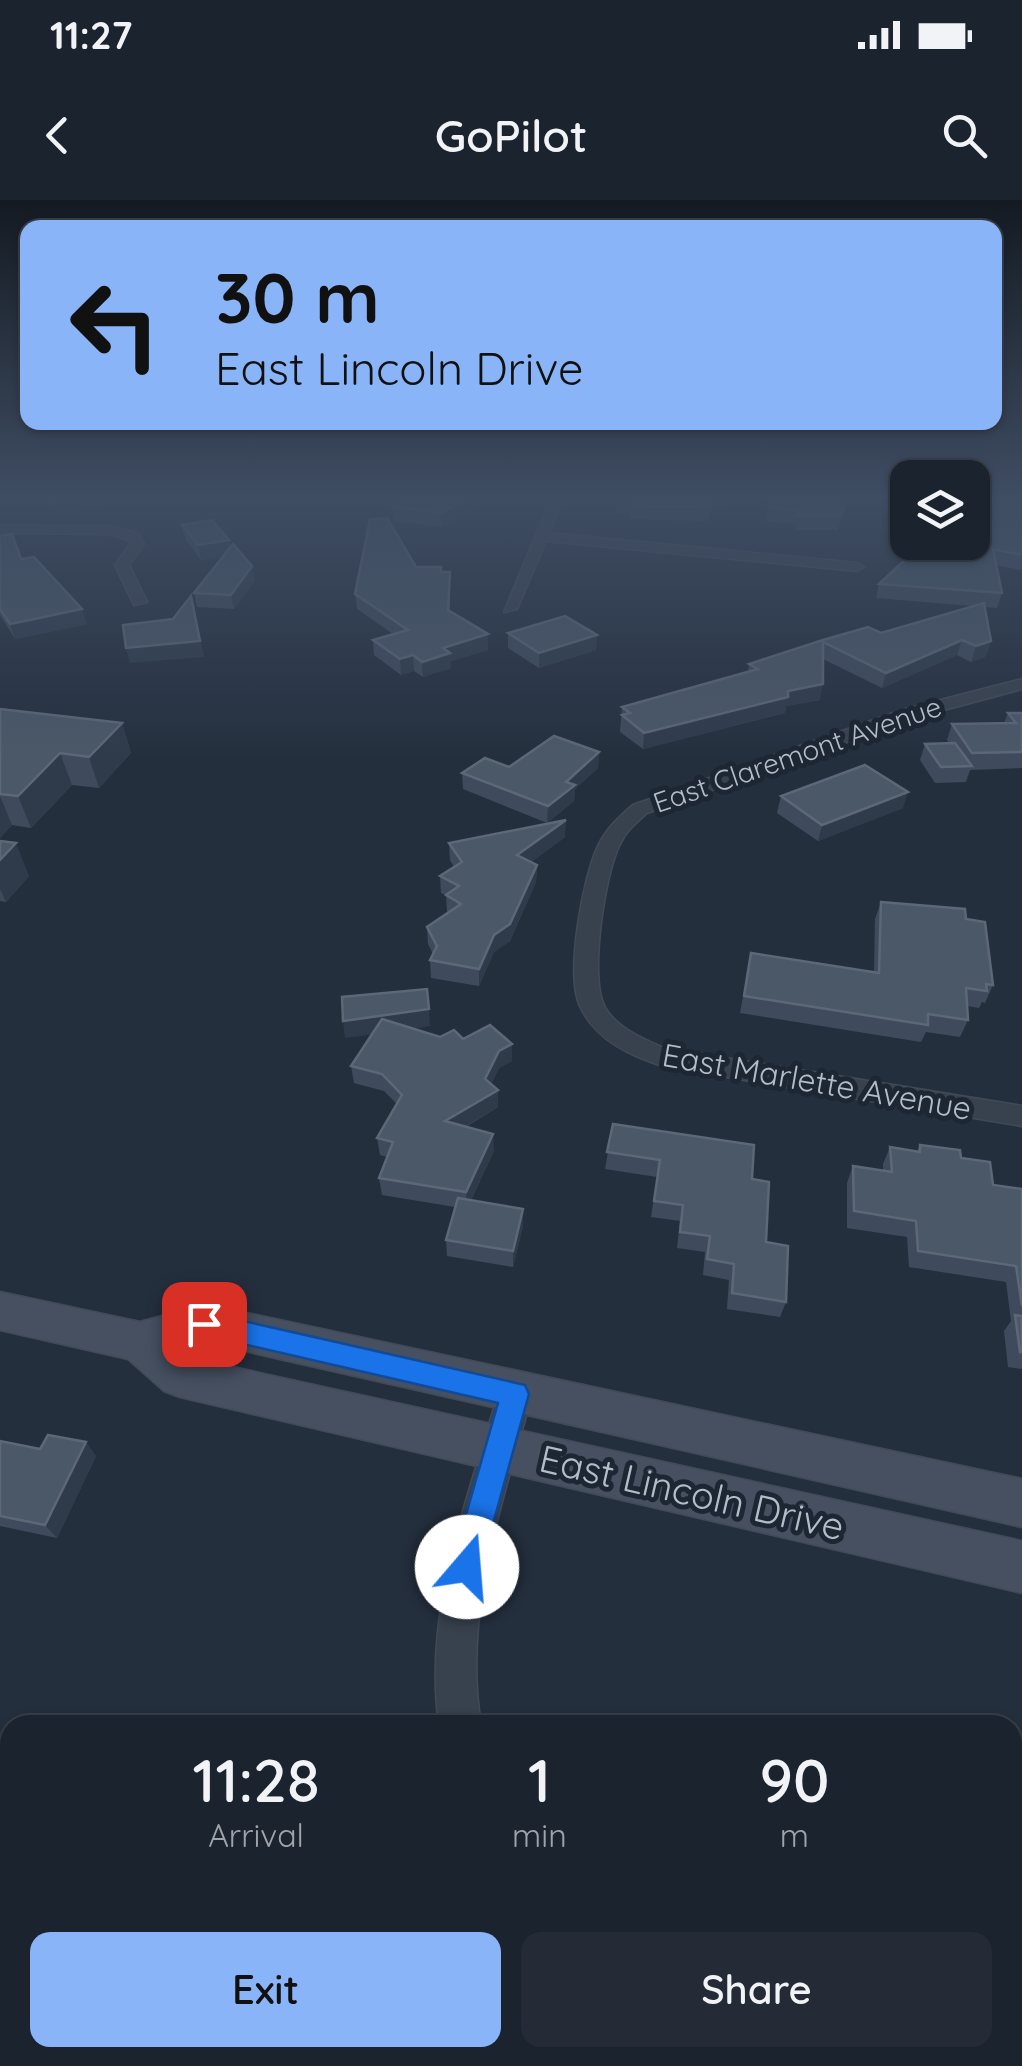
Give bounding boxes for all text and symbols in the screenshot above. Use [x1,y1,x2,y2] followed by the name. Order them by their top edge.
[50,11,132,59] text: 11:27
[435,107,587,163] text: GoPilot
[30,108,85,163] icon: back
[937,108,992,163] icon: search
[215,253,380,341] text: 30 m
[50,260,180,390] icon: left
[215,340,584,396] text: East Lincoln Drive
[890,460,990,560] map controls
[890,460,990,560] button: layers
[648,688,946,820] street label: East Claremont Avenue
[659,1034,975,1128] street label: East Marlette Avenue
[162,1282,247,1367] pin
[177,1297,232,1352] icon: arrive
[535,1434,849,1550] street label: East Lincoln Drive
[415,1515,519,1619] position arrow
[192,1742,320,1817] text: 11:28
[528,1742,551,1817] text: 1
[759,1742,830,1817] text: 90
[208,1815,304,1855] text: Arrival
[512,1815,567,1855] text: min
[780,1815,809,1855] text: m
[30,1932,501,2047] button: Exit
[521,1932,992,2047] button: Share

